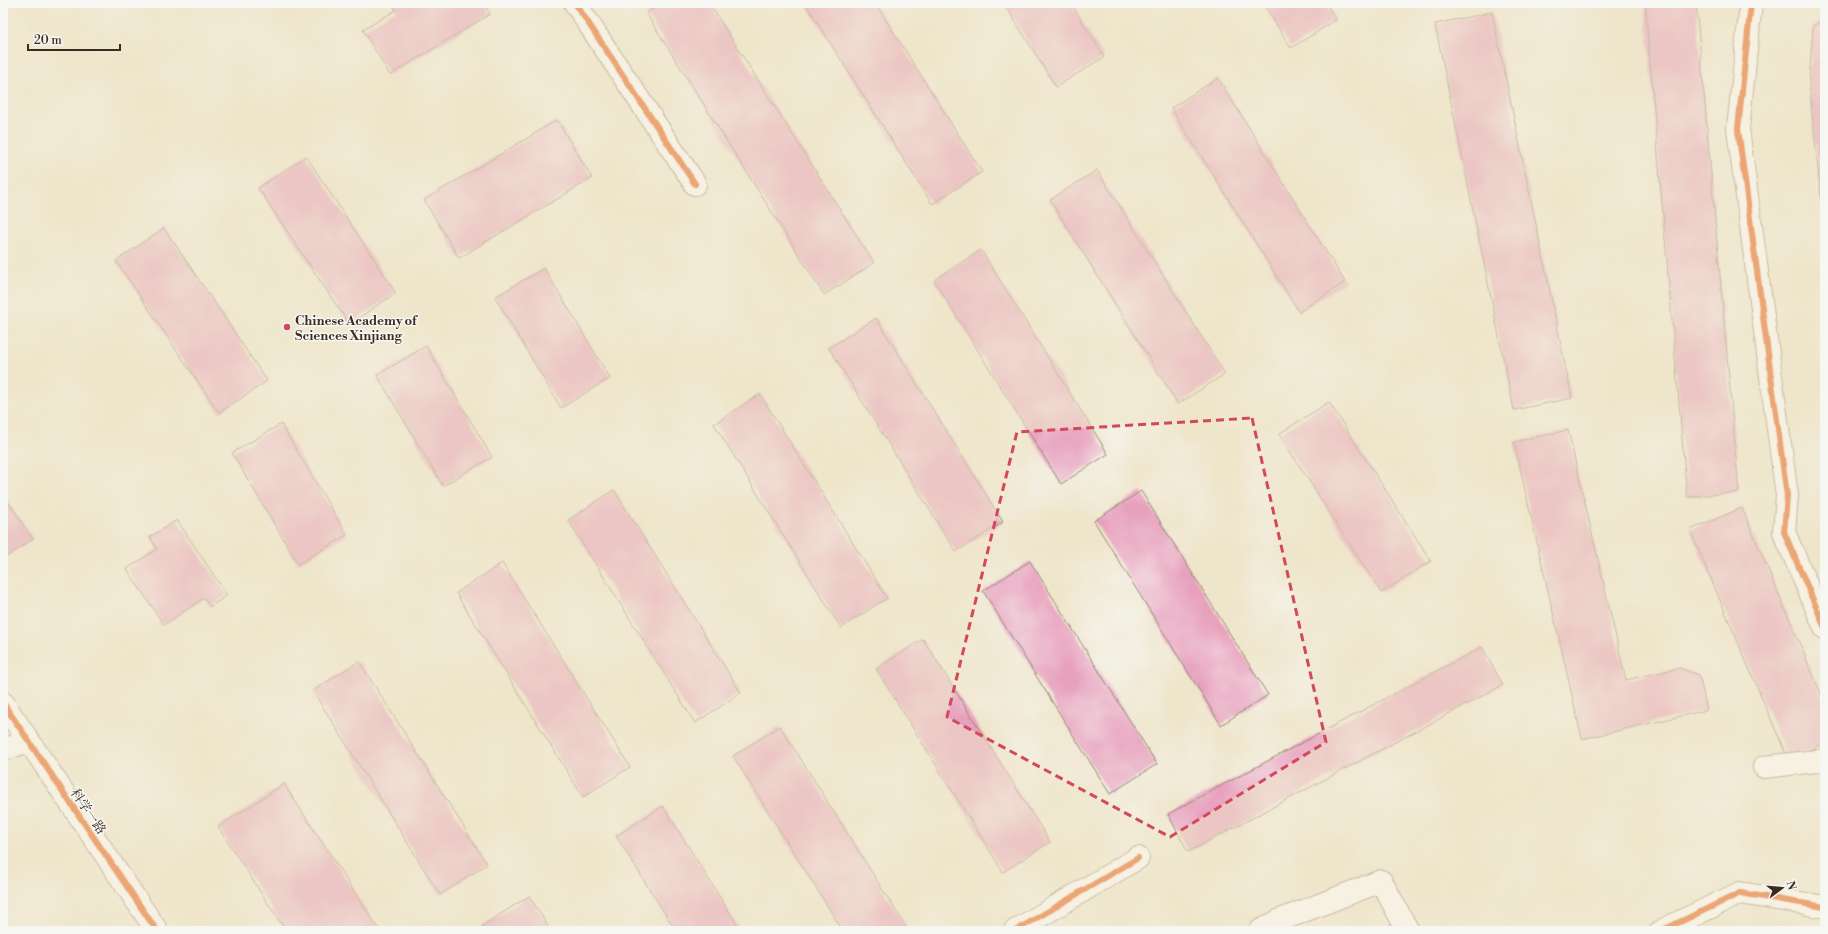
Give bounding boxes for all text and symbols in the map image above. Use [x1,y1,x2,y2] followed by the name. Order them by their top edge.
[28,26,120,52] scale bar
[34,33,62,48] text: 20 m
[295,313,418,344] place label: Chinese Academy of Sciences Xinjiang
[282,322,292,332] marker: Chinese Academy of Sciences Xinjiang
[67,786,109,838] street label: 科学一路
[1762,868,1802,908] north arrow
[1783,879,1799,892] text: N

